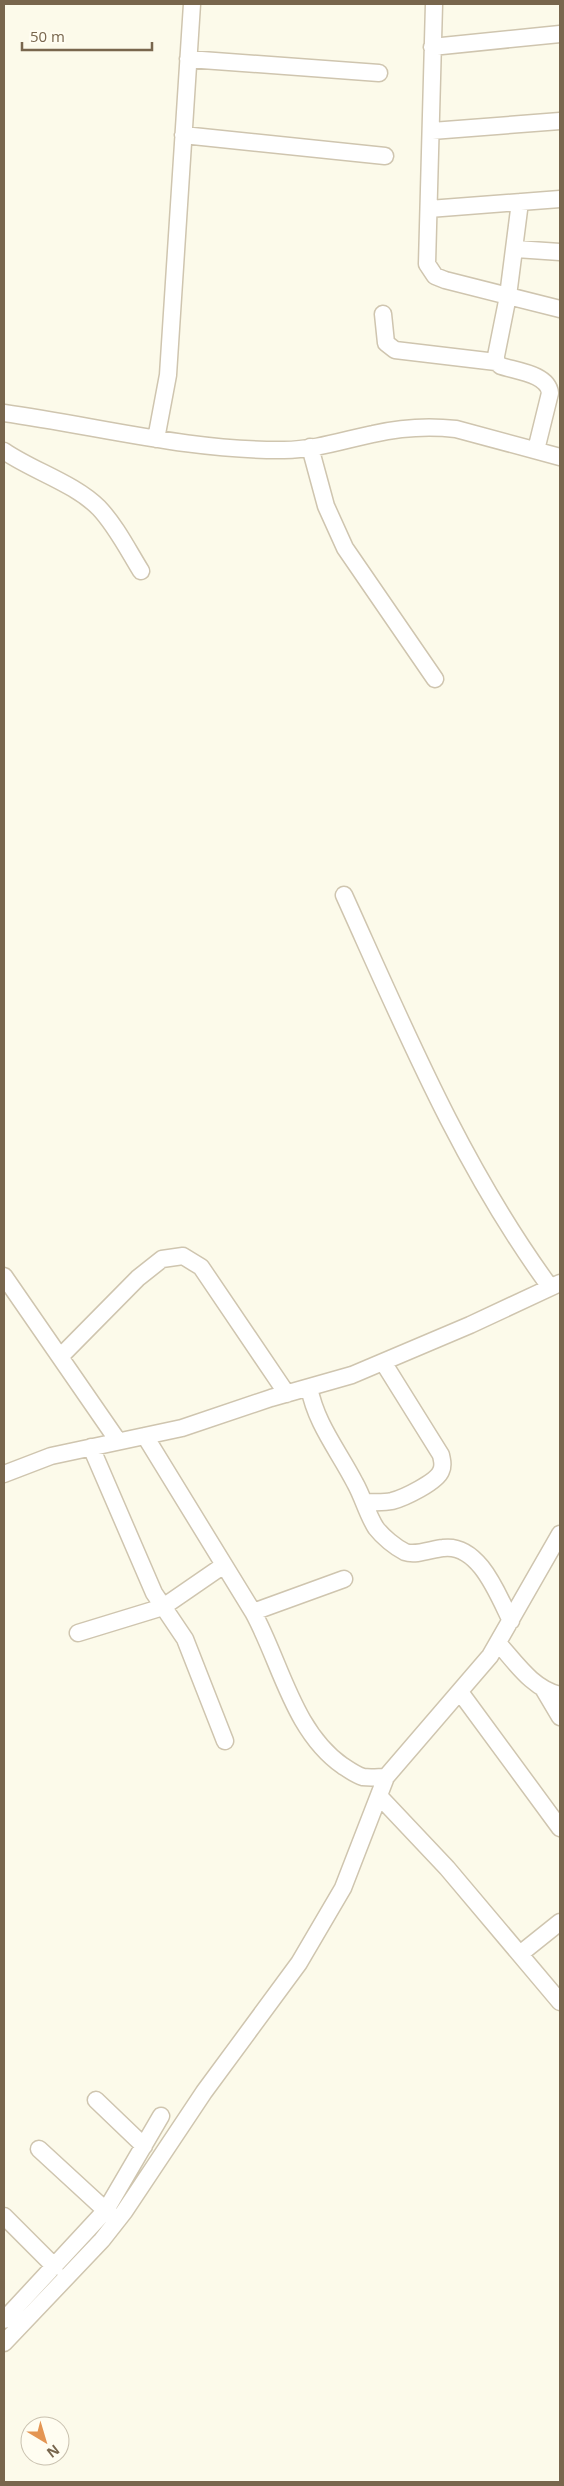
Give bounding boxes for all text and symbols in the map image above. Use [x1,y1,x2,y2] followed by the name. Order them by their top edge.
[22,20,152,52] scale bar
[30,26,65,46] text: 50 m
[20,2416,70,2466] north arrow
[43,2441,64,2463] text: N

